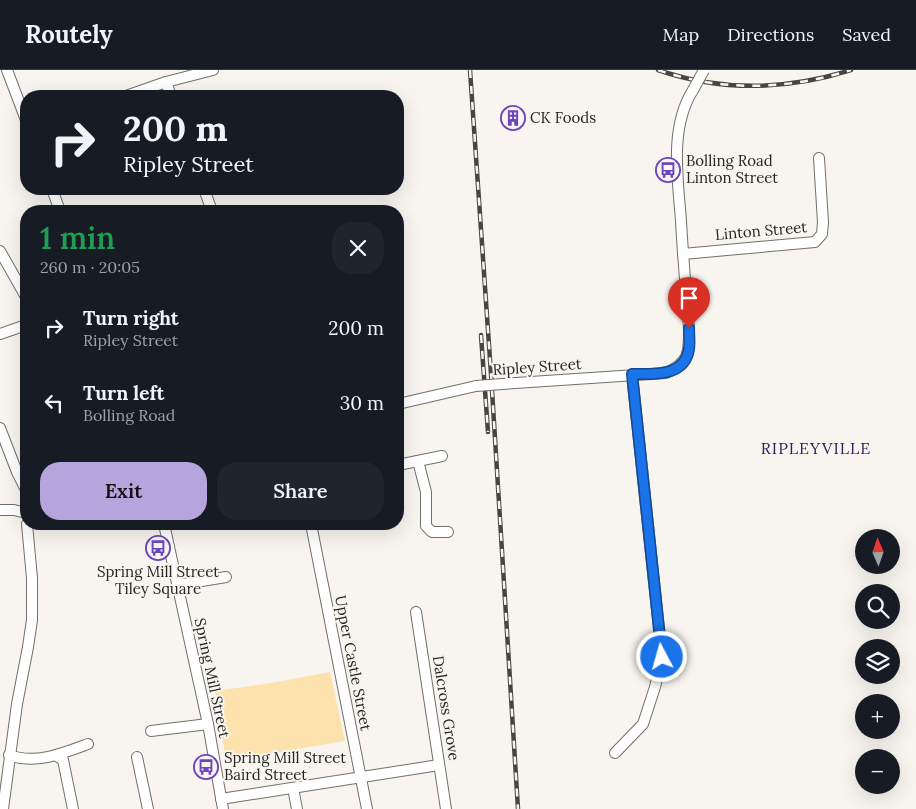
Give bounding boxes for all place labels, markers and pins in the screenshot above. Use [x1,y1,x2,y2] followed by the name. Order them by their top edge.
[500,105,526,131] building icon: CK Foods
[530,108,596,127] place label: CK Foods
[686,151,778,187] place label: Bolling Road Linton Street
[655,157,681,183] bus stop icon: Bolling Road Linton Street
[668,277,710,328] pin
[145,535,171,561] bus stop icon: Spring Mill Street Tiley Square
[97,562,219,598] place label: Spring Mill Street Tiley Square
[224,748,346,784] place label: Spring Mill Street Baird Street
[193,754,219,780] bus stop icon: Spring Mill Street Baird Street

